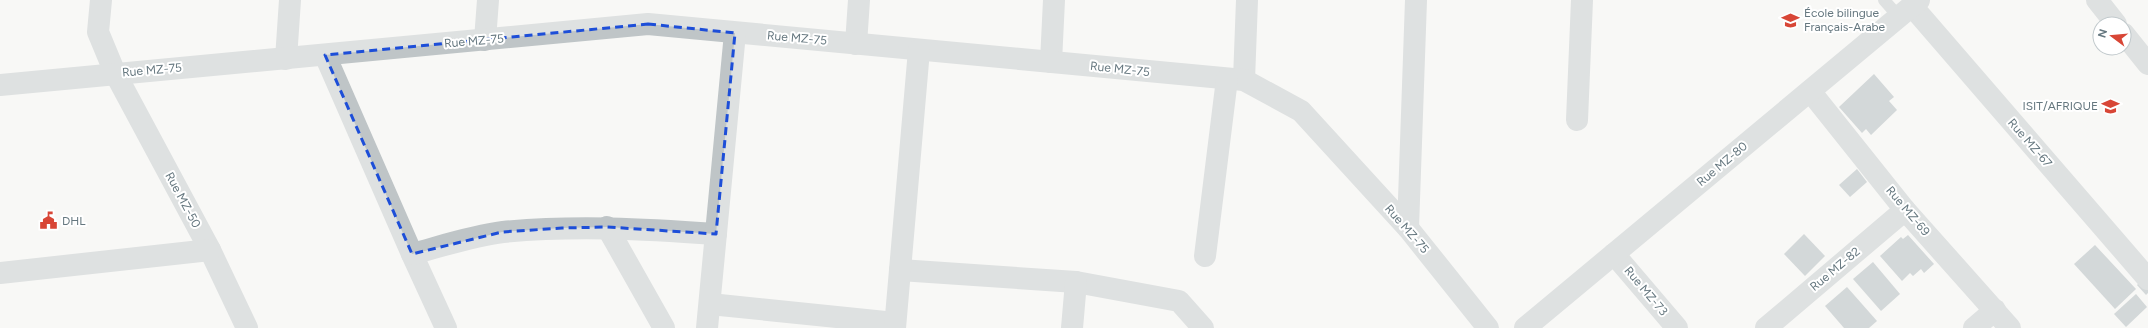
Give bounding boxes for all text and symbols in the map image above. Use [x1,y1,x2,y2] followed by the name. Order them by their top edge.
[1804,6,1886,34] place label: École bilingue Français-Arabe
[1781,10,1801,30] school or university icon: École bilingue Français-Arabe
[2092,16,2132,56] north arrow
[2095,27,2110,39] text: N
[767,28,828,48] street label: Rue MZ-75
[444,31,505,51] street label: Rue MZ-75
[1089,59,1151,79] street label: Rue MZ-75
[122,60,183,80] street label: Rue MZ-75
[2101,96,2121,116] school or university icon: ISIT/AFRIQUE
[2022,99,2098,113] place label: ISIT/AFRIQUE
[2005,116,2055,171] street label: Rue MZ-67
[1694,139,1750,189] street label: Rue MZ-80
[162,170,204,231] street label: Rue MZ-50
[1883,183,1933,239] street label: Rue MZ-69
[1382,202,1432,256] street label: Rue MZ-75
[39,211,59,231] public building icon: DHL
[62,214,86,228] place label: DHL
[1807,244,1863,294] street label: Rue MZ-82
[1621,264,1671,318] street label: Rue MZ-73

